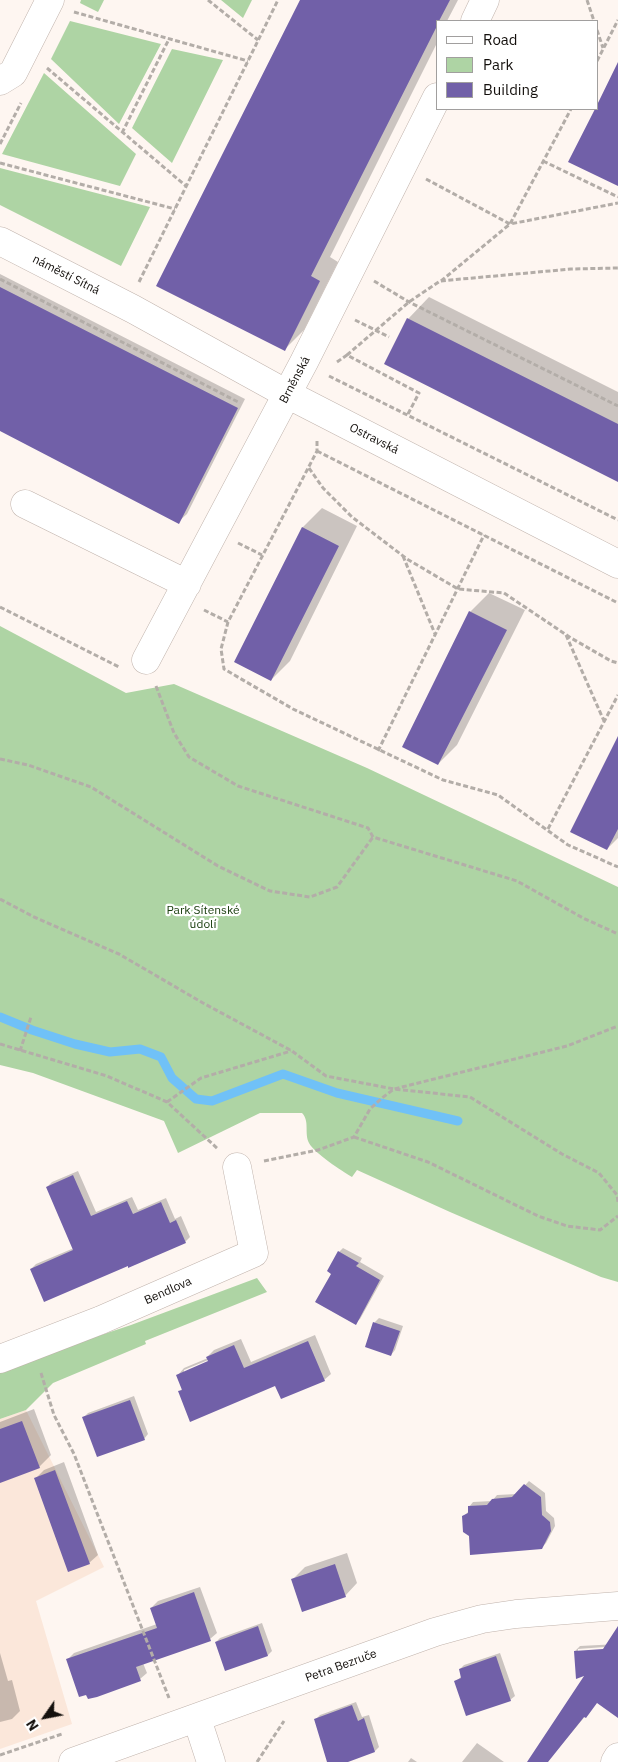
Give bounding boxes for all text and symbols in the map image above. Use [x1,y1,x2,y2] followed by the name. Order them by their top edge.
[436,20,598,110] legend
[483,30,518,49] text: Road
[483,55,513,74] text: Park
[483,80,538,99] text: Building
[30,252,102,298] street label: náměstí Sítná
[277,354,313,406] street label: Brněnská
[347,420,401,458] street label: Ostravská
[166,904,240,932] park label: Park Sítenské údolí
[142,1274,194,1308] street label: Bendlova
[303,1646,379,1686] street label: Petra Bezruče
[20,1692,70,1742] north arrow
[22,1716,43,1734] text: N

